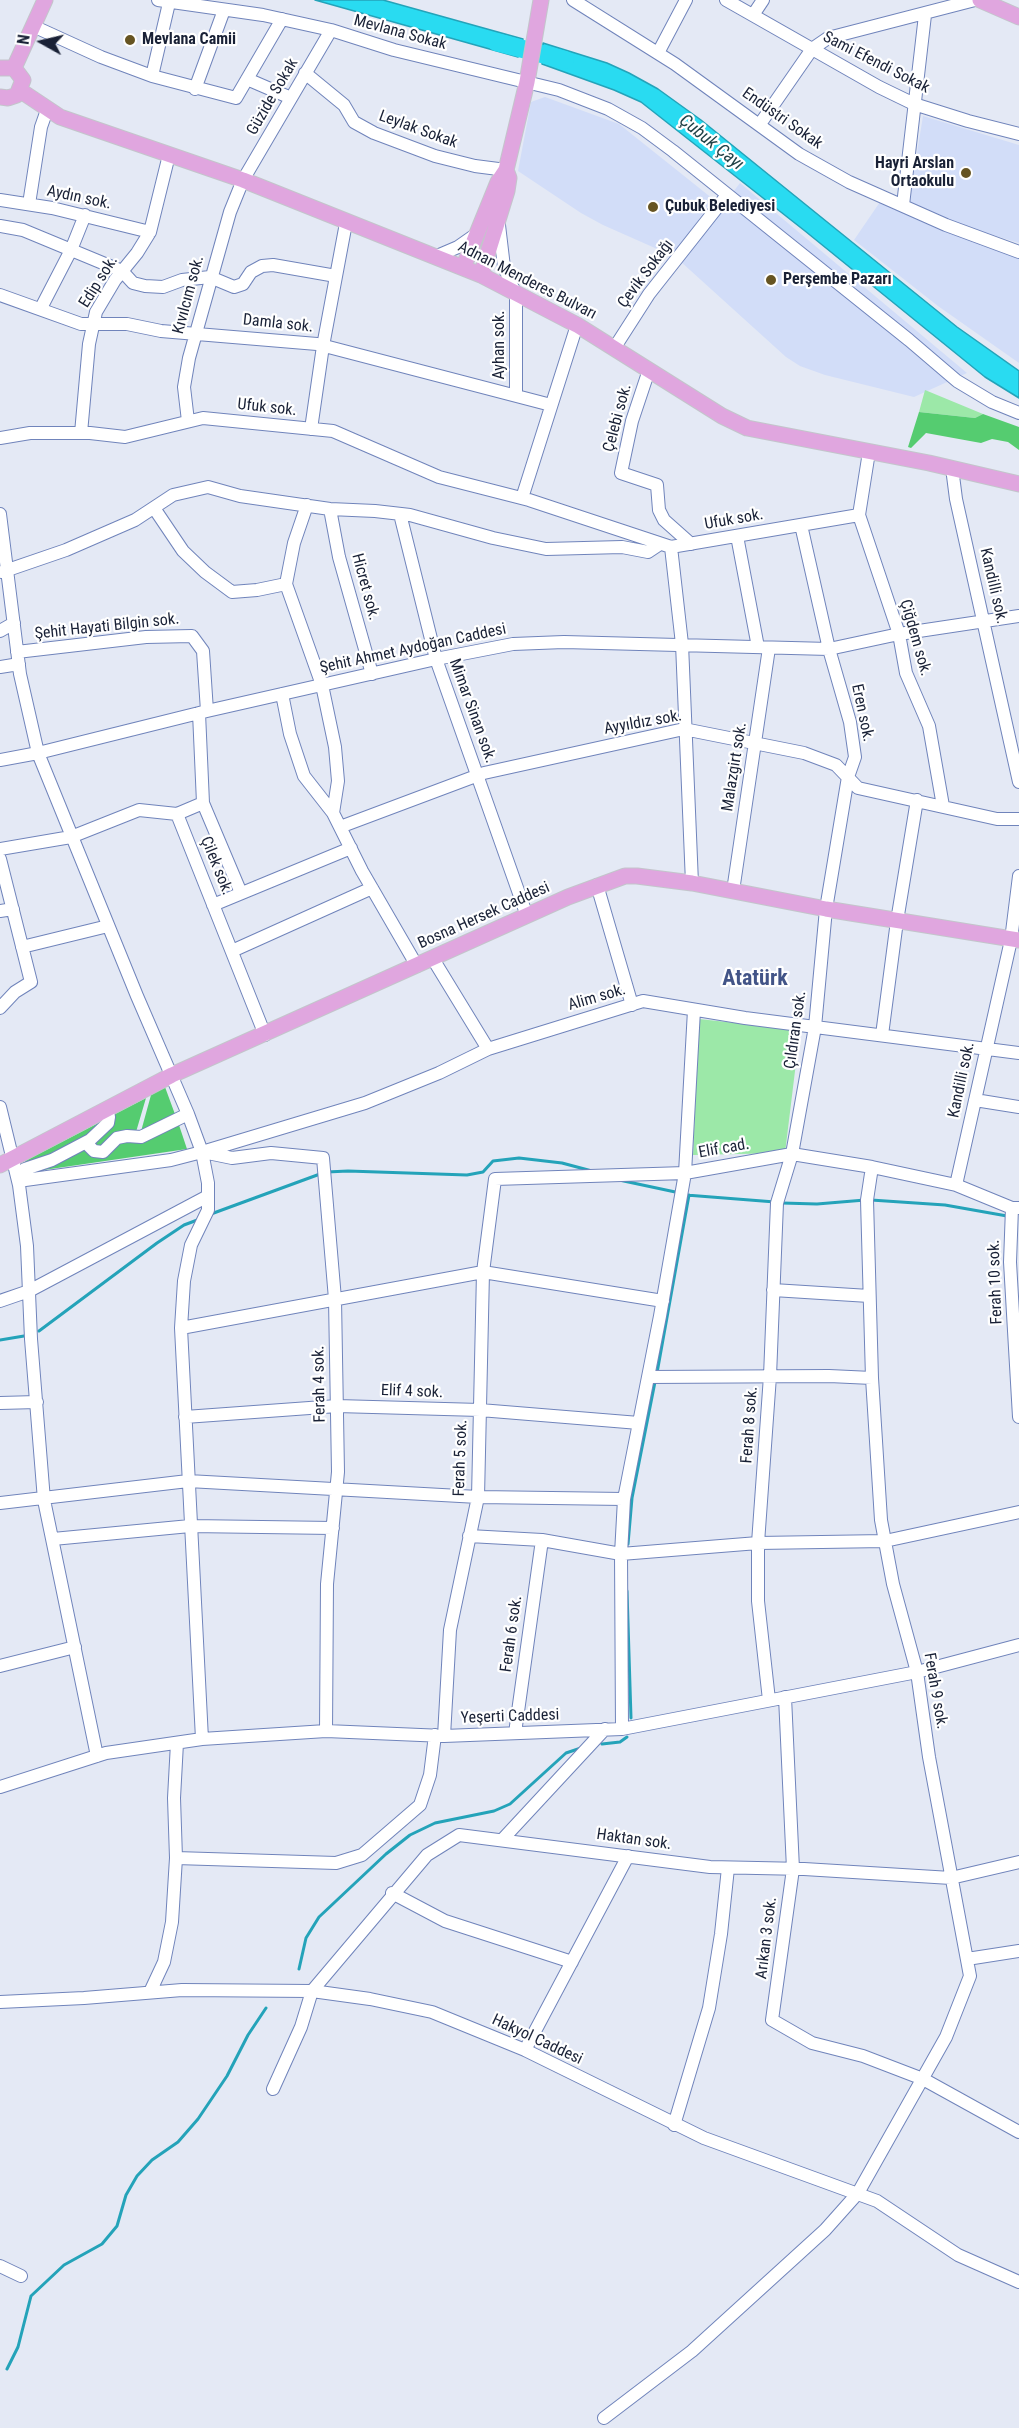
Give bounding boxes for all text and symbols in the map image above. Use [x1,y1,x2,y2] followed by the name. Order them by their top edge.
[352,11,448,55] street label: Mevlana Sokak
[12,12,72,72] north arrow
[820,28,932,98] street label: Sami Efendi Sokak
[142,30,236,50] place label: Mevlana Camii
[14,33,34,46] text: N
[123,33,137,47] marker: Mevlana Camii
[243,55,303,139] street label: Güzide Sokak
[738,84,826,154] street label: Endüstri Sokak
[376,107,460,153] street label: Leylak Sokak
[674,110,748,176] water label: Çubuk Çayı
[875,154,954,192] place label: Hayri Arslan Ortaokulu
[959,166,973,180] marker: Hayri Arslan Ortaokulu
[45,182,113,214] street label: Aydın sok.
[665,197,775,217] place label: Çubuk Belediyesi
[646,200,660,214] marker: Çubuk Belediyesi
[614,236,678,312] street label: Çevik Sokağı
[454,238,600,324] street label: Adnan Menderes Bulvarı
[76,252,122,312] street label: Edip sok.
[169,254,209,336] street label: Kıvılcım sok.
[783,270,892,290] place label: Perşembe Pazarı
[764,273,778,287] marker: Perşembe Pazarı
[490,310,510,380] street label: Ayhan sok.
[242,311,314,337] street label: Damla sok.
[600,382,636,454] street label: Çelebi sok.
[236,395,298,421] street label: Ufuk sok.
[703,505,765,535] street label: Ufuk sok.
[975,546,1011,626] street label: Kandilli sok.
[347,551,383,623] street label: Hicret sok.
[895,598,935,678] street label: Çiğdem sok.
[34,610,180,644] street label: Şehit Hayati Bilgin sok.
[318,620,508,678] street label: Şehit Ahmet Aydoğan Caddesi
[444,656,500,766] street label: Mimar Sinan sok.
[847,682,877,744] street label: Eren sok.
[603,707,683,739] street label: Ayyıldız sok.
[718,721,752,813] street label: Malazgirt sok.
[196,834,236,898] street label: Çilek sok.
[415,878,553,954] street label: Bosna Hersek Caddesi
[722,966,788,992] district label: Atatürk
[566,981,628,1015] street label: Alim sok.
[781,990,811,1070] street label: Çıldıran sok.
[945,1040,979,1120] street label: Kandilli sok.
[697,1135,751,1163] street label: Elif cad.
[985,1239,1007,1325] street label: Ferah 10 sok.
[310,1345,330,1423] street label: Ferah 4 sok.
[381,1381,443,1403] street label: Elif 4 sok.
[738,1386,762,1464] street label: Ferah 8 sok.
[450,1419,472,1497] street label: Ferah 5 sok.
[497,1595,527,1673] street label: Ferah 6 sok.
[919,1651,951,1731] street label: Ferah 9 sok.
[460,1706,560,1728] street label: Yeşerti Caddesi
[595,1825,673,1855] street label: Haktan sok.
[752,1896,782,1980] street label: Arıkan 3 sok.
[489,2011,585,2069] street label: Hakyol Caddesi

